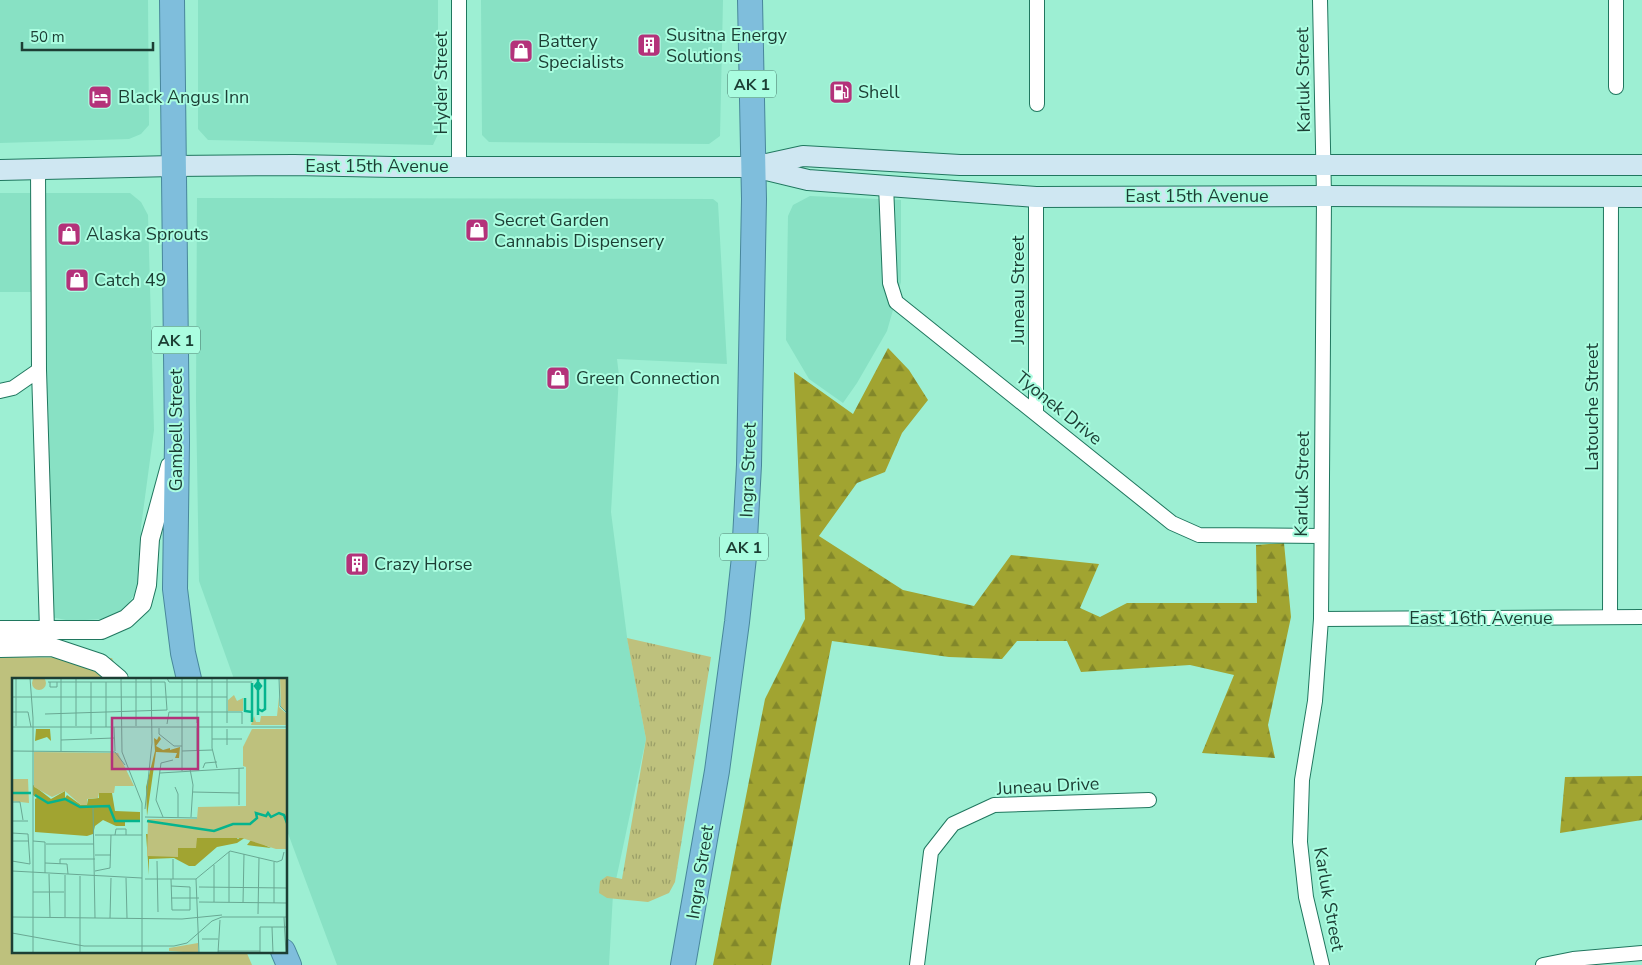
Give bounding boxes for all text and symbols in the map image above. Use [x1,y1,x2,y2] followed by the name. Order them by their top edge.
[22,20,154,52] scale bar
[666,23,788,68] place label: Susitna Energy Solutions
[1290,26,1316,133] street label: Karluk Street
[30,27,65,47] text: 50 m
[538,29,624,74] place label: Battery Specialists
[429,31,453,135] street label: Hyder Street
[636,32,662,58] building icon: Susitna Energy Solutions
[508,38,534,64] shop icon: Battery Specialists
[728,70,776,98] road number: AK 1
[828,79,854,105] fuel station icon: Shell
[858,80,900,104] place label: Shell
[87,84,113,110] hotel icon: Black Angus Inn
[118,85,249,109] place label: Black Angus Inn
[305,154,449,178] street label: East 15th Avenue
[1125,184,1269,208] street label: East 15th Avenue
[494,208,665,253] place label: Secret Garden Cannabis Dispensery
[464,217,490,243] shop icon: Secret Garden Cannabis Dispensery
[56,221,82,247] shop icon: Alaska Sprouts
[86,222,209,246] place label: Alaska Sprouts
[1006,235,1030,346] street label: Juneau Street
[64,267,90,293] shop icon: Catch 49
[94,268,166,292] place label: Catch 49
[152,326,200,354] road number: AK 1
[1580,343,1604,471] street label: Latouche Street
[545,365,571,391] shop icon: Green Connection
[576,366,720,390] place label: Green Connection
[1011,366,1107,450] street label: Tyonek Drive
[164,368,188,491] street label: Gambell Street
[734,421,762,518] street label: Ingra Street
[1289,430,1315,537] street label: Karluk Street
[720,534,768,560] road number: AK 1
[344,551,370,577] building icon: Crazy Horse
[374,552,472,576] place label: Crazy Horse
[1409,606,1553,630] street label: East 16th Avenue
[12,678,288,952] inset map
[995,771,1100,801] street label: Juneau Drive
[681,823,719,921] street label: Ingra Street
[1308,845,1350,954] street label: Karluk Street

